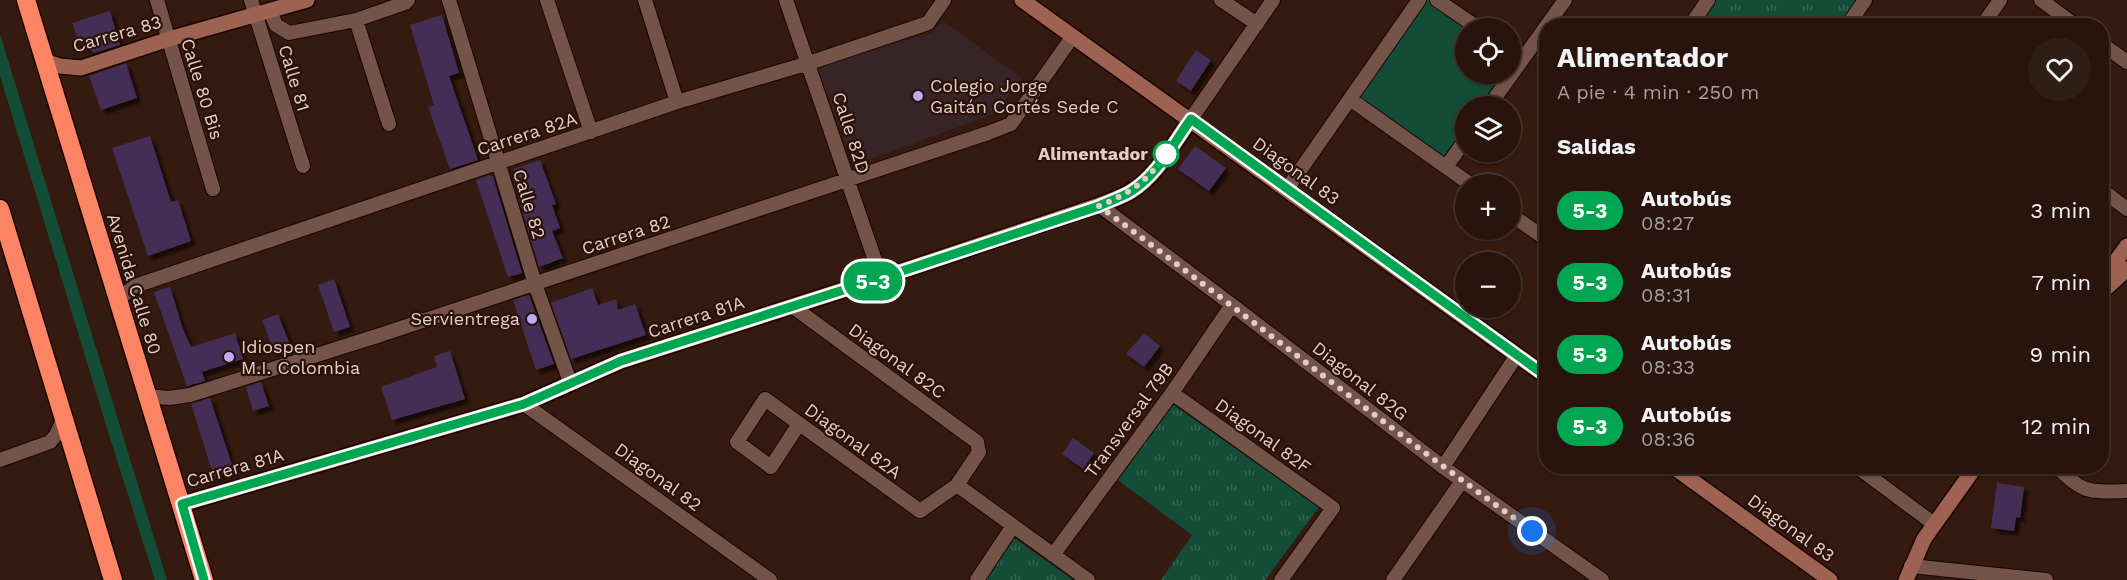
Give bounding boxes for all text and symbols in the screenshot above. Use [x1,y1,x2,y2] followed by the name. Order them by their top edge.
[70,11,164,56] street label: Carrera 83
[1455,18,1521,318] map controls
[1455,18,1521,84] button: locate
[177,36,228,142] street label: Calle 80 Bis
[2028,38,2091,101] button: heart
[1557,41,1728,74] text: Alimentador
[274,42,314,114] street label: Calle 81
[930,75,1119,117] place label: Colegio Jorge Gaitán Cortés Sede C
[1557,80,1759,104] text: A pie · 4 min · 250 m
[828,89,875,176] street label: Calle 82D
[911,89,925,103] marker: Colegio Jorge Gaitán Cortés Sede C
[1455,96,1521,162] button: layers
[474,107,580,160] street label: Carrera 82A
[1249,132,1344,209] street label: Diagonal 83
[1557,134,1636,159] text: Salidas
[1153,141,1179,167] marker: Alimentador
[1038,143,1148,164] place label: Alimentador
[509,167,550,241] street label: Calle 82
[1455,174,1521,240] button: +
[1641,186,1731,211] text: Autobús
[1572,198,1608,223] text: 5-3
[2030,198,2091,223] text: 3 min
[579,210,673,259] street label: Carrera 82
[103,211,166,357] street label: Avenida Calle 80
[1641,211,1694,235] text: 08:27
[1455,252,1521,318] button: −
[1641,258,1731,283] text: Autobús
[838,262,908,300] line badge: 5-3
[855,269,891,294] text: 5-3
[1572,270,1608,295] text: 5-3
[2031,270,2091,295] text: 7 min
[1641,283,1691,307] text: 08:31
[645,291,747,342] street label: Carrera 81A
[410,308,520,329] place label: Servientrega
[525,312,539,326] marker: Servientrega
[845,318,950,403] street label: Diagonal 82C
[1641,330,1731,355] text: Autobús
[241,336,360,378] place label: Idiospen M.I. Colombia
[1308,337,1412,424] street label: Diagonal 82G
[1572,342,1608,367] text: 5-3
[2029,342,2091,367] text: 9 min
[222,350,236,364] marker: Idiospen M.I. Colombia
[1641,355,1695,379] text: 08:33
[1080,358,1177,481] street label: Transversal 79B
[1211,394,1315,477] street label: Diagonal 82F
[801,399,906,483] street label: Diagonal 82A
[1641,402,1731,427] text: Autobús
[1572,414,1608,439] text: 5-3
[2022,414,2091,439] text: 12 min
[1641,427,1696,451] text: 08:36
[611,438,706,515] street label: Diagonal 82
[184,444,286,491] street label: Carrera 81A
[1744,489,1839,566] street label: Diagonal 83
[1517,516,1547,546] your location

